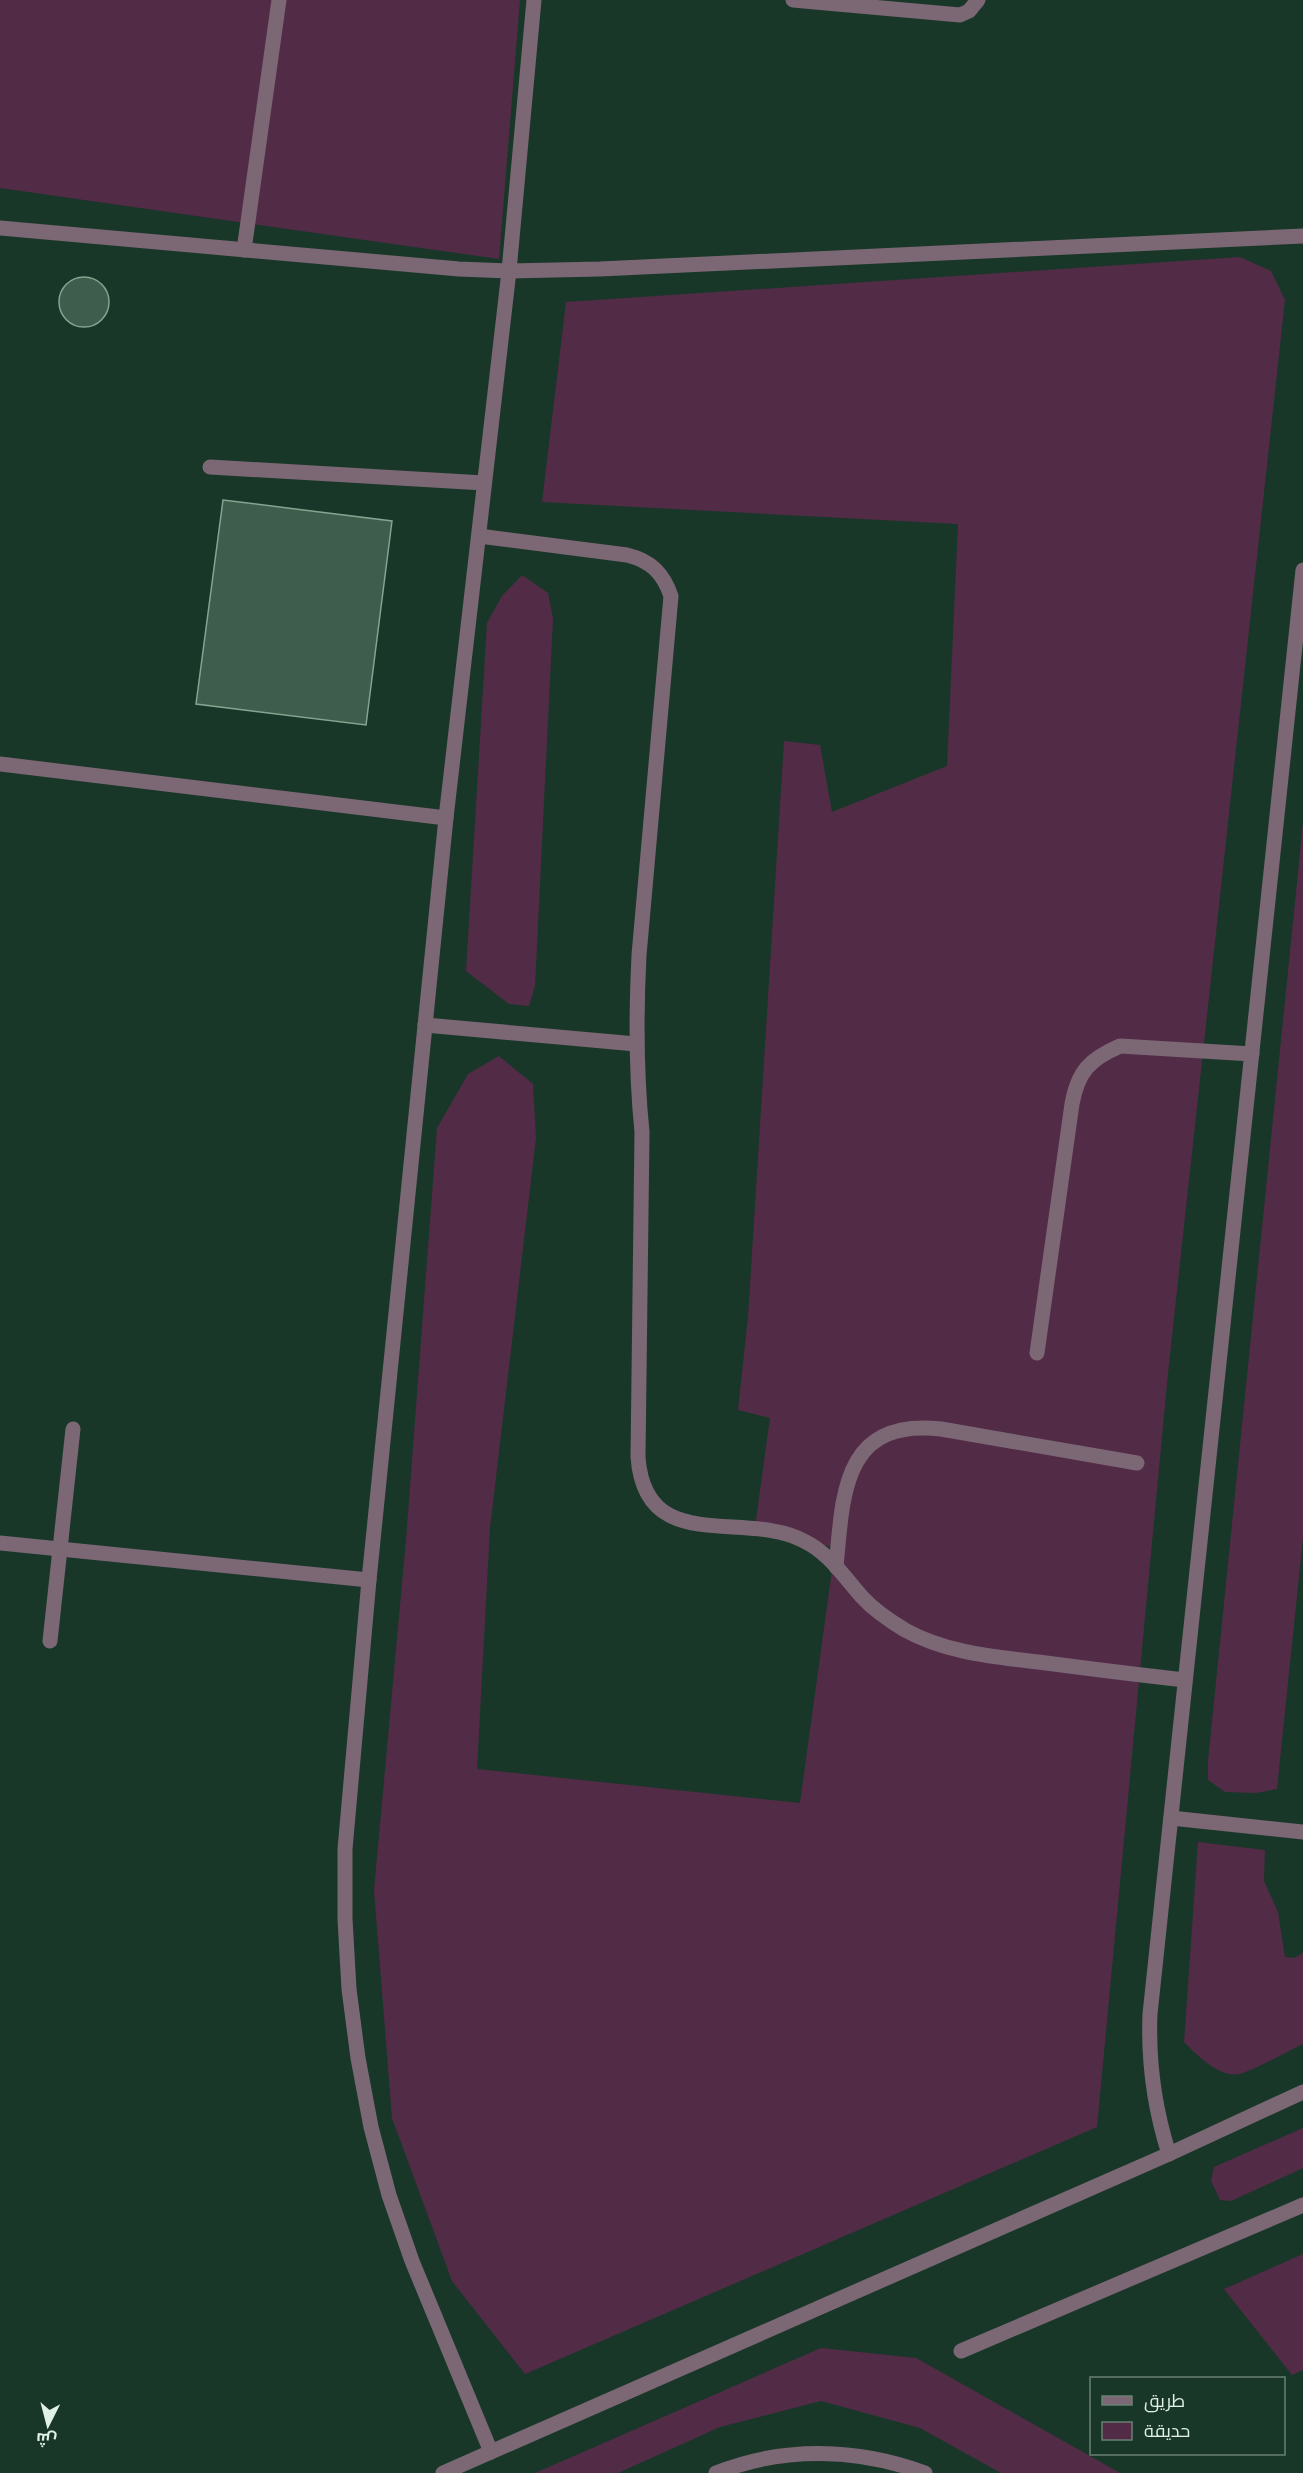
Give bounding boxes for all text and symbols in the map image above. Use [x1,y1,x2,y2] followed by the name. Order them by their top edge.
[1090,2377,1285,2455] legend
[1144,2390,1185,2413] text: طريق
[18,2395,78,2455] north arrow
[1144,2420,1190,2441] text: حديقة
[35,2429,58,2450] text: ش

